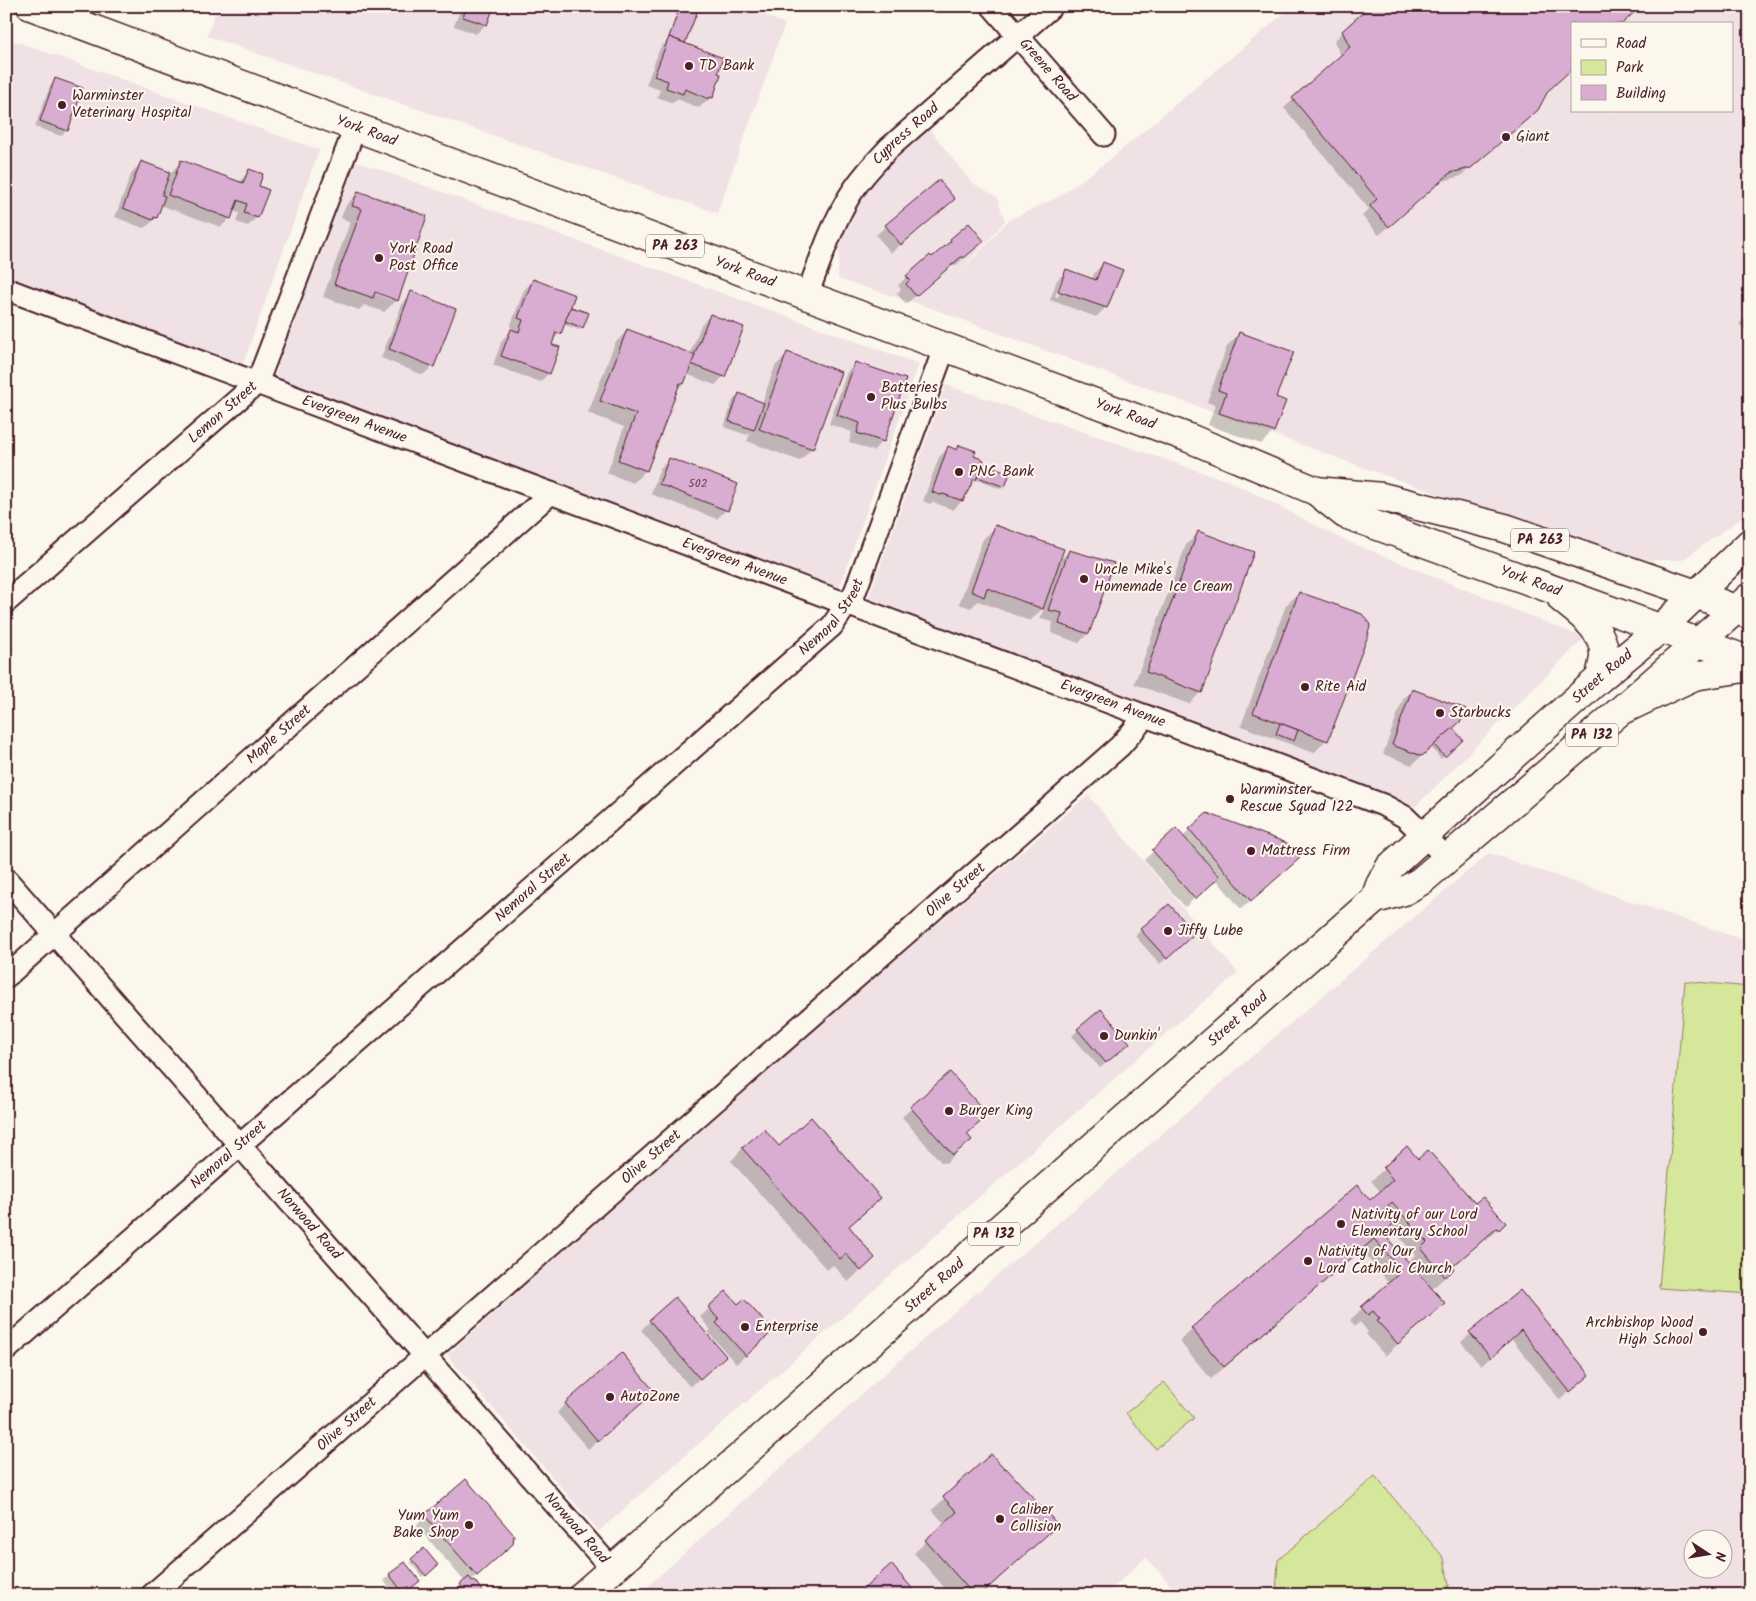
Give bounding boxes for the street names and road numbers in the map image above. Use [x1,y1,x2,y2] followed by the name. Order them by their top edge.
[1013,33,1083,108] street label: Greene Road
[866,97,945,171] street label: Cypress Road
[332,109,401,154] street label: York Road
[646,235,704,258] road number: PA 263
[711,250,779,295] street label: York Road
[183,375,263,450] street label: Lemon Street
[298,389,411,450] street label: Evergreen Avenue
[1091,392,1160,437] street label: York Road
[1511,528,1569,552] road number: PA 263
[678,531,791,593] street label: Evergreen Avenue
[1497,559,1565,604] street label: York Road
[793,575,871,662] street label: Nemoral Street
[1566,643,1639,710] street label: Street Road
[1057,673,1169,735] street label: Evergreen Avenue
[241,699,317,770] street label: Maple Street
[1566,724,1618,746] road number: PA 132
[489,847,577,928] street label: Nemoral Street
[920,857,991,923] street label: Olive Street
[1202,986,1274,1053] street label: Street Road
[185,1114,273,1195] street label: Nemoral Street
[616,1124,687,1190] street label: Olive Street
[270,1182,348,1266] street label: Norwood Road
[968,1222,1020,1246] road number: PA 132
[899,1252,971,1320] street label: Street Road
[311,1391,382,1458] street label: Olive Street
[538,1487,615,1570] street label: Norwood Road

